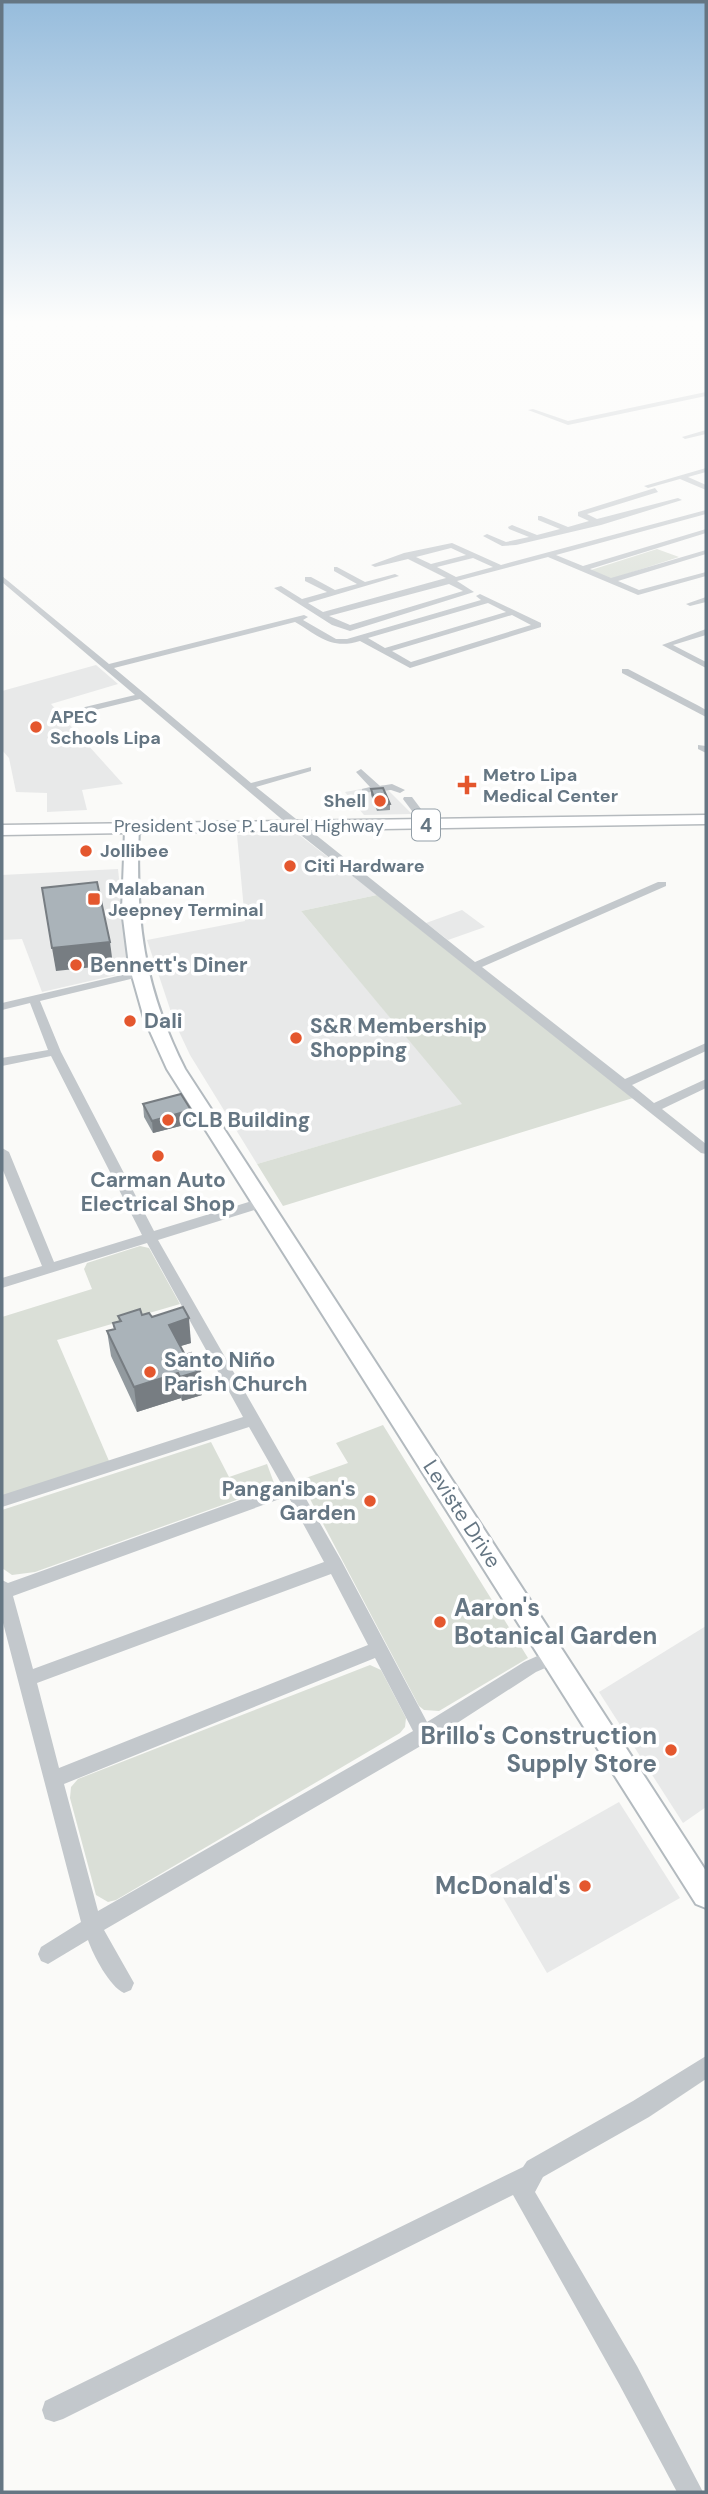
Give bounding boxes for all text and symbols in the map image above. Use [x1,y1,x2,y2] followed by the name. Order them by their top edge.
[50,705,161,750] place label: APEC Schools Lipa
[28,719,44,735] marker: APEC Schools Lipa
[483,763,618,808] place label: Metro Lipa Medical Center
[457,775,477,795] marker: Metro Lipa Medical Center
[324,789,366,813] place label: Shell
[372,793,388,809] marker: Shell
[412,810,440,840] road number: 4
[114,814,384,838] street label: President Jose P. Laurel Highway
[100,839,169,863] place label: Jollibee
[78,843,94,859] marker: Jollibee
[304,854,425,878] place label: Citi Hardware
[282,858,298,874] marker: Citi Hardware
[108,877,263,922] place label: Malabanan Jeepney Terminal
[86,891,102,907] marker: Malabanan Jeepney Terminal
[90,951,248,979] place label: Bennett's Diner
[68,957,84,973] marker: Bennett's Diner
[144,1007,183,1035] place label: Dali
[310,1012,487,1064] place label: S&R Membership Shopping
[122,1013,138,1029] marker: Dali
[288,1030,304,1046] marker: S&R Membership Shopping
[182,1106,310,1134] place label: CLB Building
[160,1112,176,1128] marker: CLB Building
[150,1148,166,1164] marker: Carman Auto Electrical Shop
[81,1166,235,1218] place label: Carman Auto Electrical Shop
[164,1346,308,1398] place label: Santo Niño Parish Church
[142,1364,158,1380] marker: Santo Niño Parish Church
[417,1455,507,1573] street label: Leviste Drive
[222,1475,356,1527] place label: Panganiban's Garden
[362,1493,378,1509] marker: Panganiban's Garden
[454,1592,657,1651] place label: Aaron's Botanical Garden
[432,1614,448,1630] marker: Aaron's Botanical Garden
[421,1720,657,1779] place label: Brillo's Construction Supply Store
[663,1742,679,1758] marker: Brillo's Construction Supply Store
[435,1870,571,1901] place label: McDonald's
[577,1878,593,1894] marker: McDonald's

